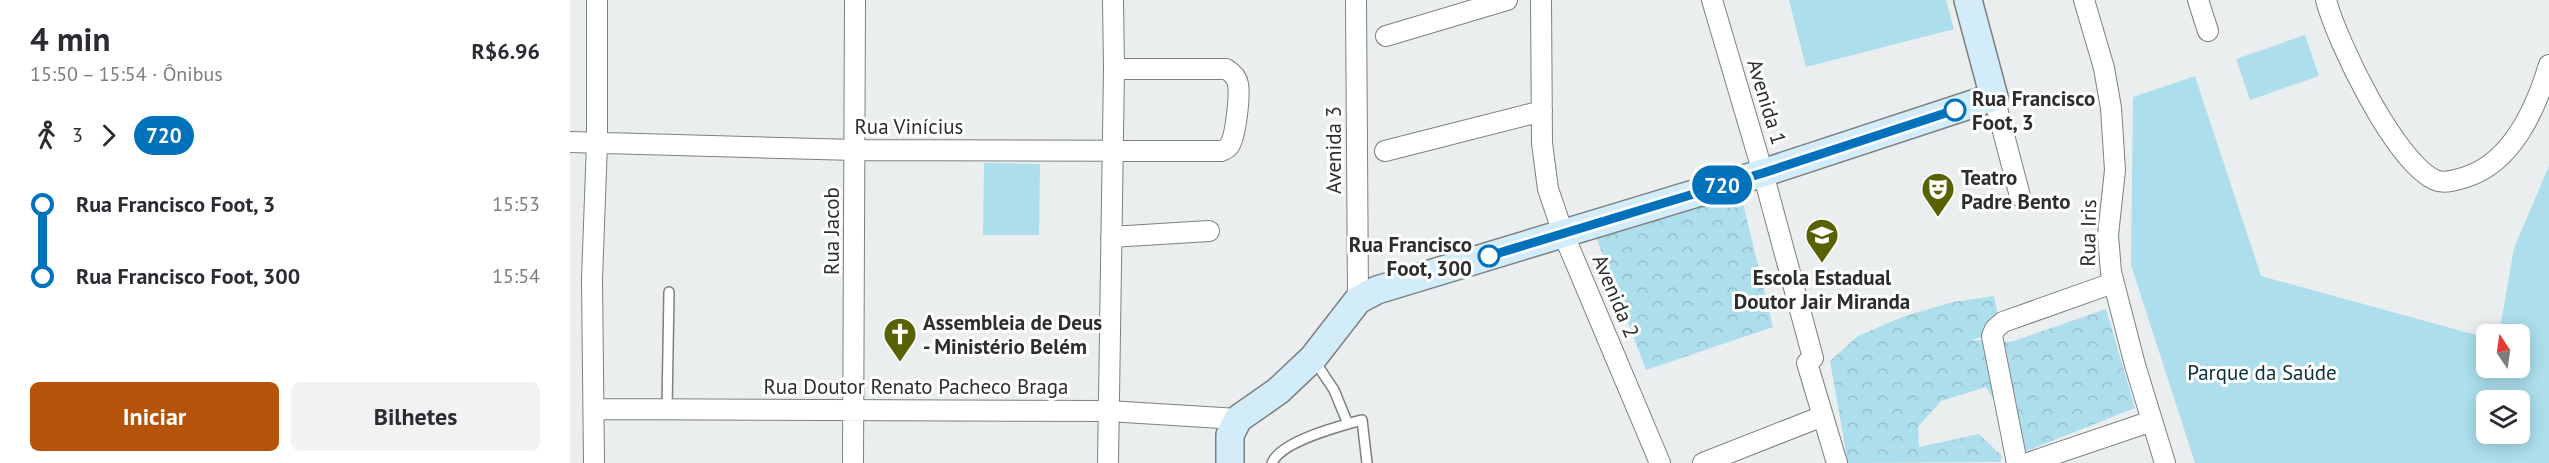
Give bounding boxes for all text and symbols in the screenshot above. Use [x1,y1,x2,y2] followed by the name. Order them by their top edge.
[30,17,111,60] text: 4 min
[471,37,540,65] text: R$6.96
[1741,56,1793,148] street label: Avenida 1
[30,61,223,87] text: 15:50 – 15:54 · Ônibus
[1972,85,2095,136] place label: Rua Francisco Foot, 3
[1944,99,1966,121] marker: Rua Francisco Foot, 3
[1320,106,1347,194] street label: Avenida 3
[855,113,963,140] street label: Rua Vinícius
[30,119,63,152] icon: walk
[92,119,125,152] icon: forward
[72,122,83,148] text: 3
[146,122,182,149] text: 720
[1961,164,2071,215] place label: Teatro Padre Bento
[1688,166,1756,204] line badge: 720
[1920,171,1956,218] theatre icon: Teatro Padre Bento
[1704,172,1740,199] text: 720
[818,187,845,275] street label: Rua Jacob
[76,190,275,218] text: Rua Francisco Foot, 3
[492,191,540,217] text: 15:53
[2074,199,2102,267] street label: Rua Iris
[1804,217,1840,264] school or university icon: Escola Estadual Doutor Jair Miranda
[1349,231,1472,282] place label: Rua Francisco Foot, 300
[1478,245,1500,267] marker: Rua Francisco Foot, 300
[1586,250,1646,342] street label: Avenida 2
[76,262,300,290] text: Rua Francisco Foot, 300
[492,263,540,289] text: 15:54
[1734,264,1910,315] place label: Escola Estadual Doutor Jair Miranda
[923,309,1102,360] place label: Assembleia de Deus - Ministério Belém
[882,316,918,363] church icon: Assembleia de Deus - Ministério Belém
[2476,324,2530,378] north arrow
[2476,324,2530,444] map controls
[2187,359,2337,386] park label: Parque da Saúde
[764,373,1068,400] street label: Rua Doutor Renato Pacheco Braga
[30,382,279,451] button: Iniciar
[291,382,540,451] button: Bilhetes
[2476,390,2530,444] button: layers

